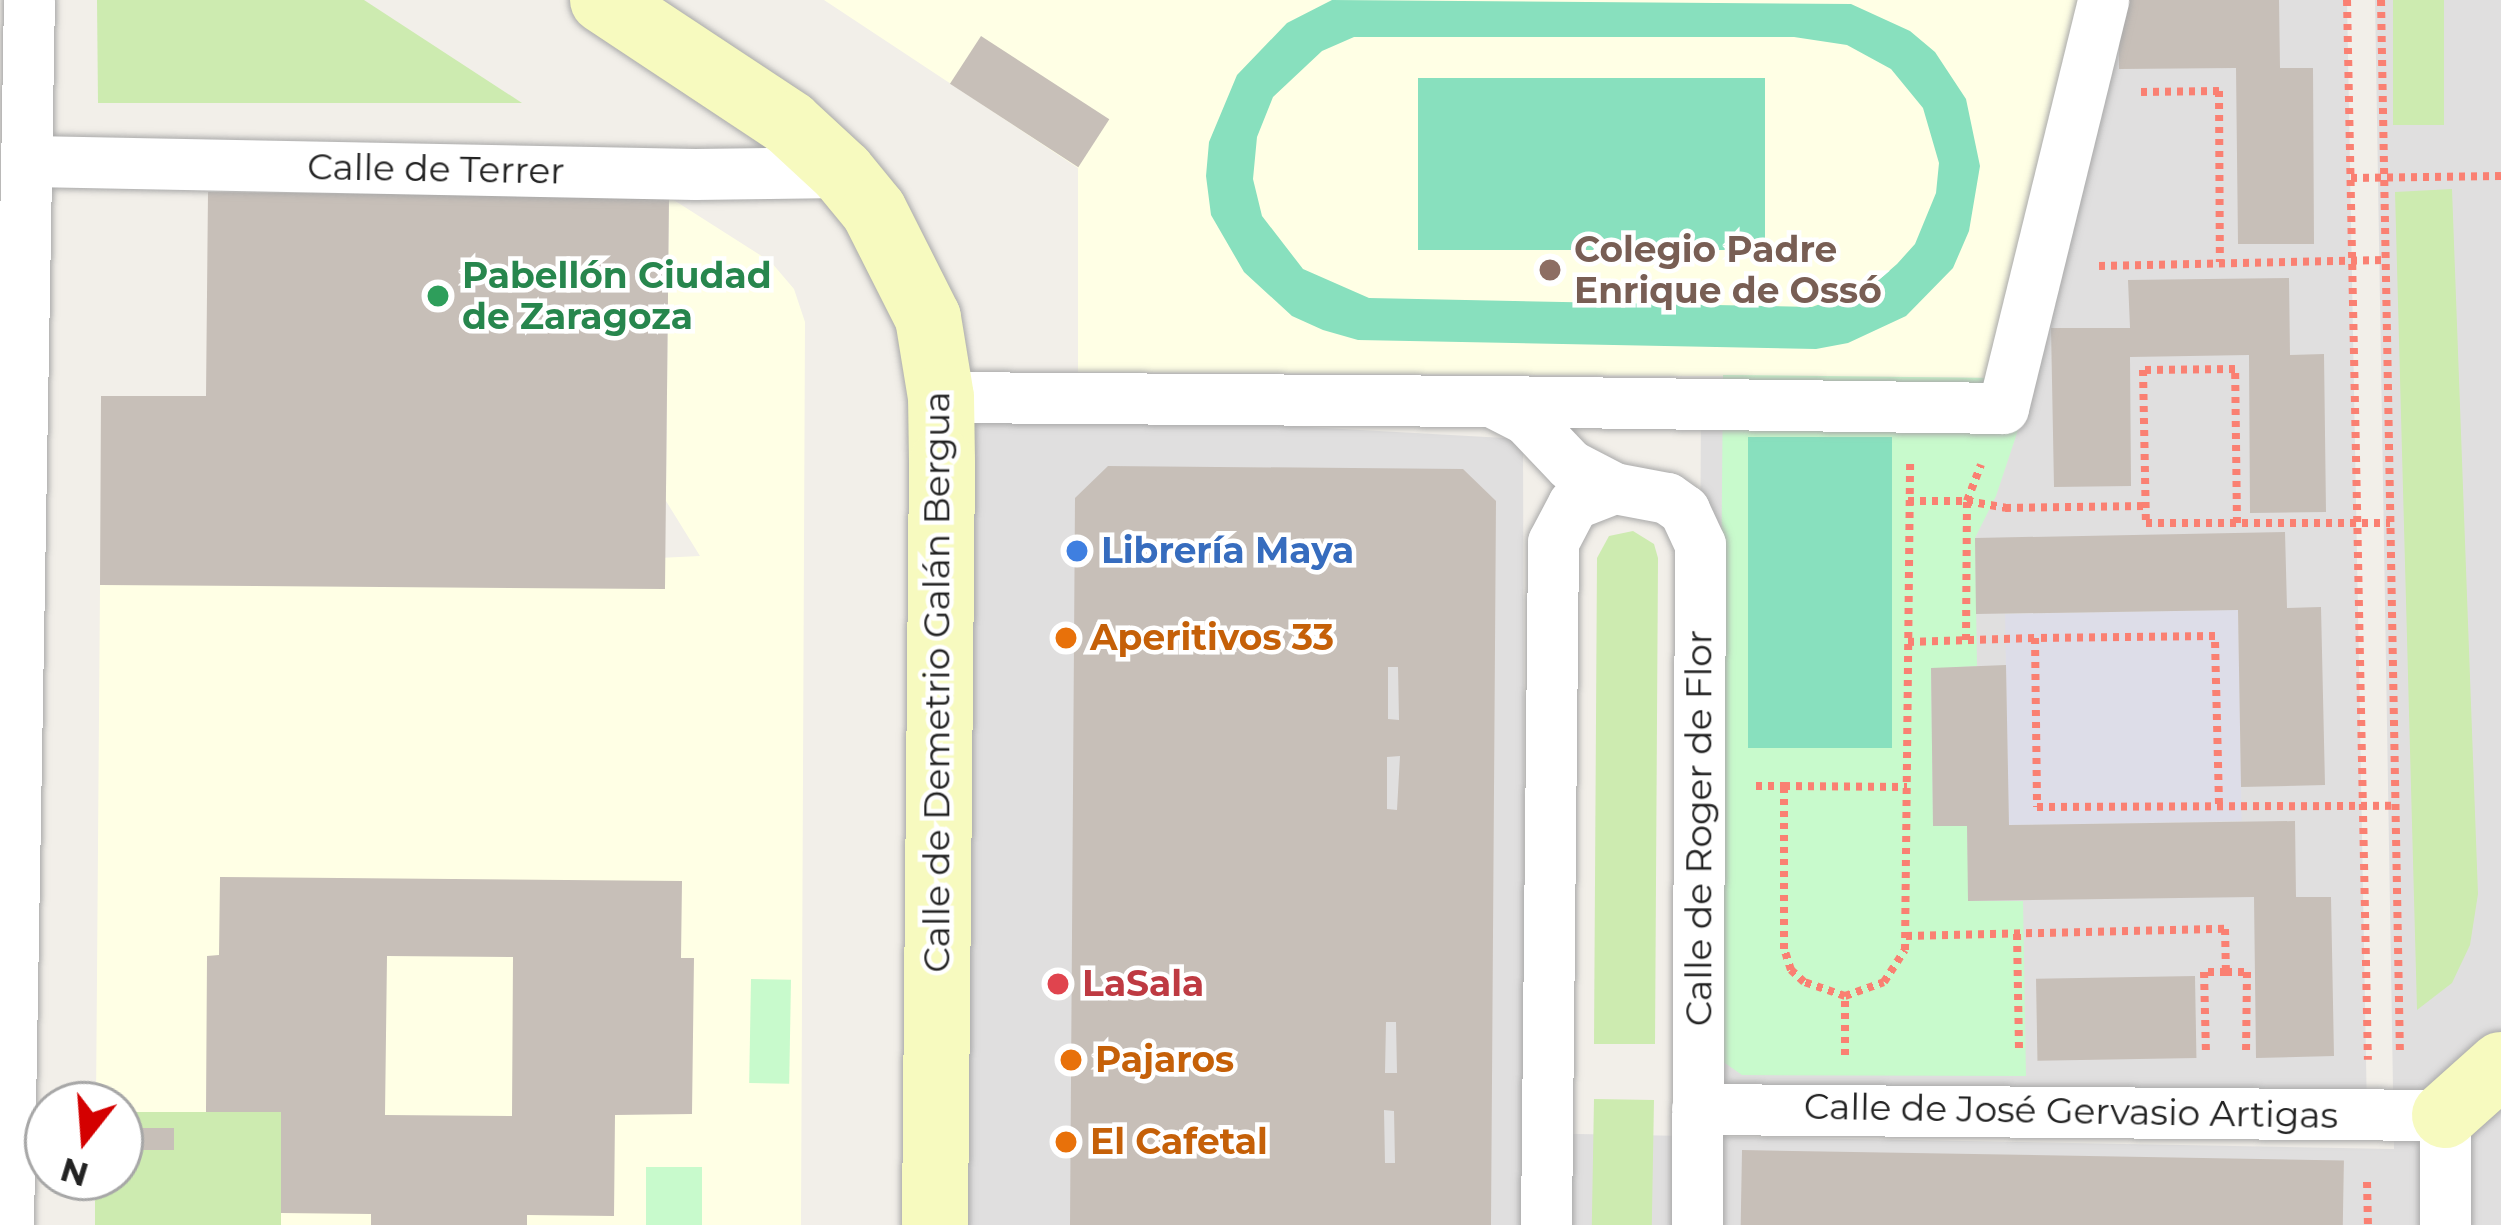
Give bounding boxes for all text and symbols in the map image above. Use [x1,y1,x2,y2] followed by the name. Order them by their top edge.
[307,145,565,193] street label: Calle de Terrer
[1574,227,1882,312] place label: Colegio Padre Enrique de Ossó
[462,253,772,338] place label: Pabellón Ciudad de Zaragoza
[1537,257,1563,283] marker: Colegio Padre Enrique de Ossó
[425,283,451,309] marker: Pabellón Ciudad de Zaragoza
[915,391,959,973] street label: Calle de Demetrio Galán Bergua
[1101,529,1354,573] place label: Librería Maya
[1064,538,1090,564] marker: Librería Maya
[1090,616,1334,660] place label: Aperitivos 33
[1053,625,1079,651] marker: Aperitivos 33
[1677,630,1721,1026] street label: Calle de Roger de Flor
[1082,962,1204,1006] place label: LaSala
[1045,971,1071,997] marker: LaSala
[1095,1038,1234,1082] place label: Pajaros
[1058,1047,1084,1073] marker: Pajaros
[24,1081,144,1201] north arrow
[1803,1085,2339,1137] street label: Calle de José Gervasio Artigas
[1090,1120,1268,1164] place label: El Cafetal
[1053,1129,1079,1155] marker: El Cafetal
[56,1150,93,1196] text: N

